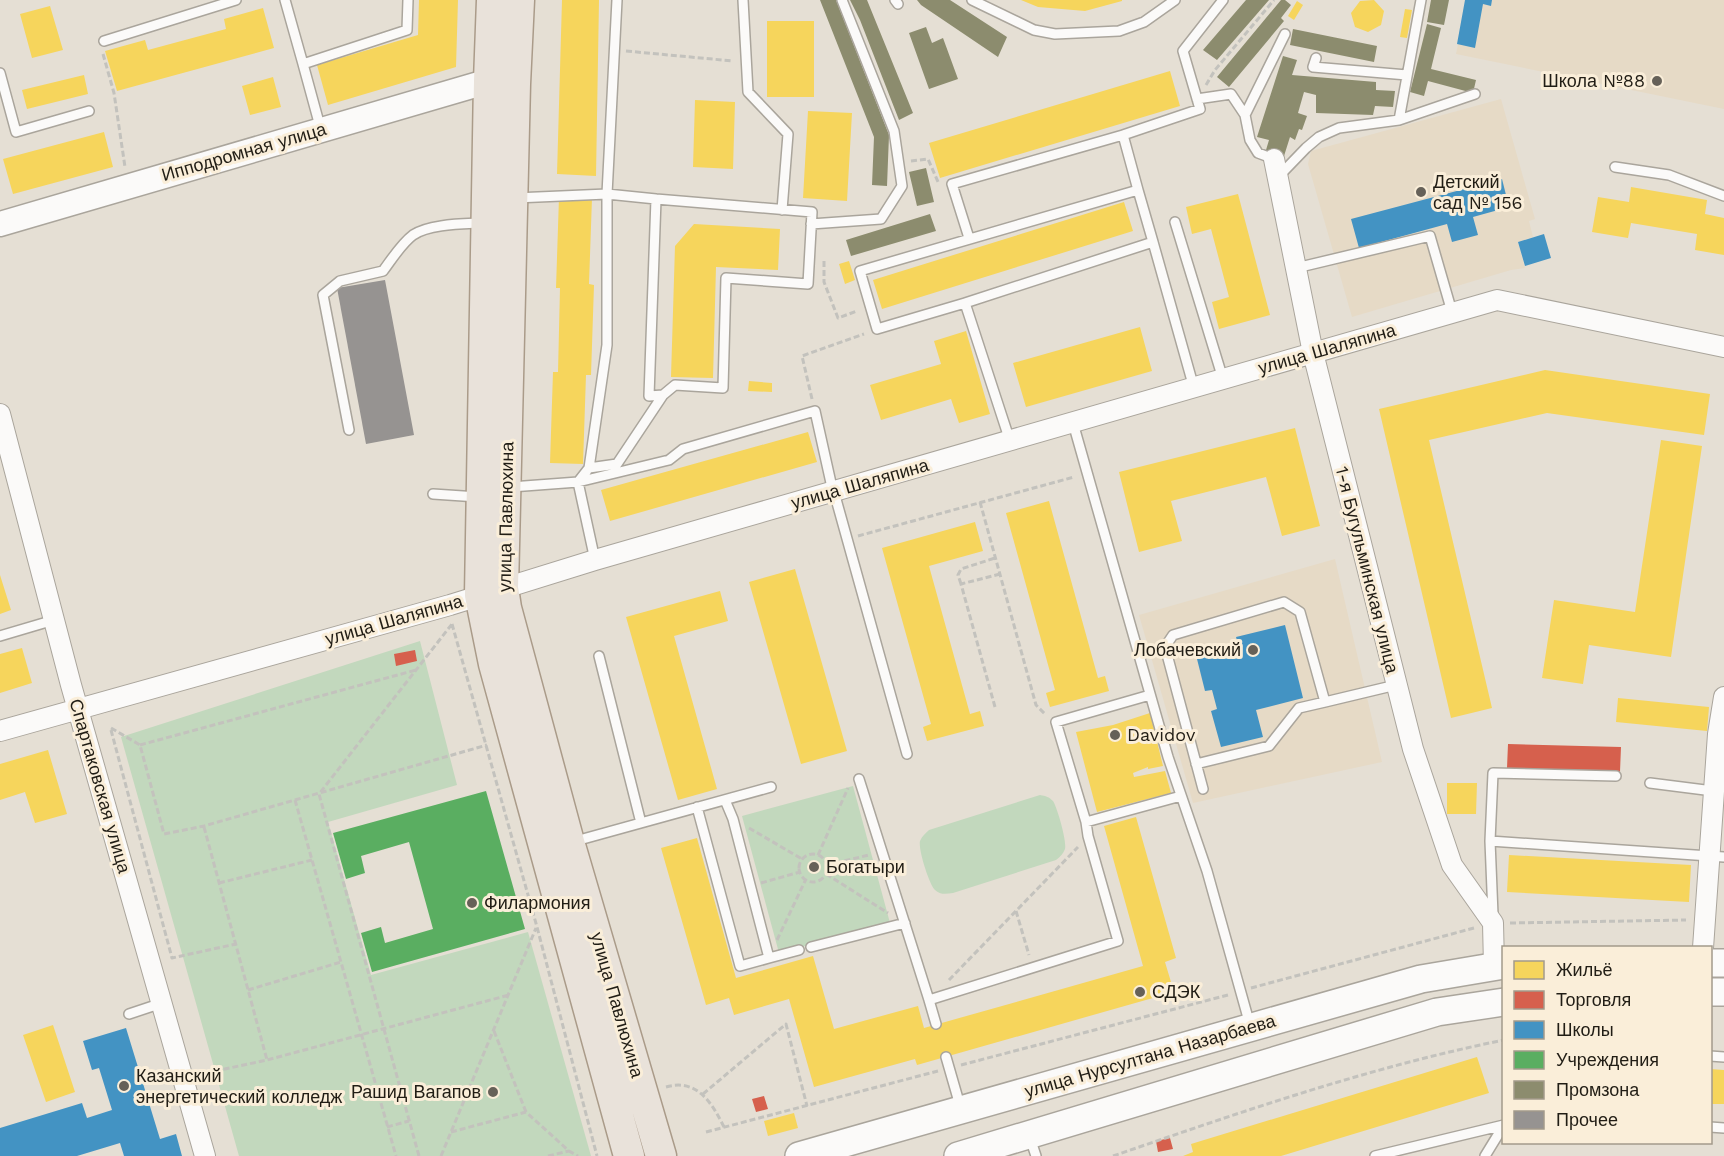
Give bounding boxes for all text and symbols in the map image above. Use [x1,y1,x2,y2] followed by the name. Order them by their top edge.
[1542,70,1645,91] place label: Школа №88
[1650,74,1664,88] marker: Школа №88
[159,118,330,185] street label: Ипподромная улица
[1433,171,1523,213] place label: Детский сад № 156
[1414,185,1428,199] marker: Детский сад № 156
[1256,319,1399,378] street label: улица Шаляпина
[494,441,517,592] street label: улица Павлюхина
[789,454,932,513] street label: улица Шаляпина
[1332,464,1404,677] street label: 1-я Бугульминская улица
[323,590,466,649] street label: улица Шаляпина
[1134,639,1241,660] place label: Лобачевский
[1246,643,1260,657] marker: Лобачевский
[66,696,136,876] street label: Спартаковская улица
[1127,724,1196,745] place label: Davidov
[1108,728,1122,742] marker: Davidov
[826,856,905,877] place label: Богатыри
[807,860,821,874] marker: Богатыри
[484,892,590,913] place label: Филармония
[465,896,479,910] marker: Филармония
[587,930,649,1081] street label: улица Павлюхина
[1502,946,1712,1144] legend
[1556,959,1613,980] text: Жильё
[1152,981,1201,1002] place label: СДЭК
[1133,985,1147,999] marker: СДЭК
[1556,989,1631,1010] text: Торговля
[1022,1009,1279,1101] street label: улица Нурсултана Назарбаева
[1556,1019,1614,1040] text: Школы
[1556,1049,1659,1070] text: Учреждения
[136,1065,342,1107] place label: Казанский энергетический колледж
[117,1079,131,1093] marker: Казанский энергетический колледж
[1556,1079,1640,1100] text: Промзона
[351,1081,481,1102] place label: Рашид Вагапов
[486,1085,500,1099] marker: Рашид Вагапов
[1556,1109,1618,1130] text: Прочее

